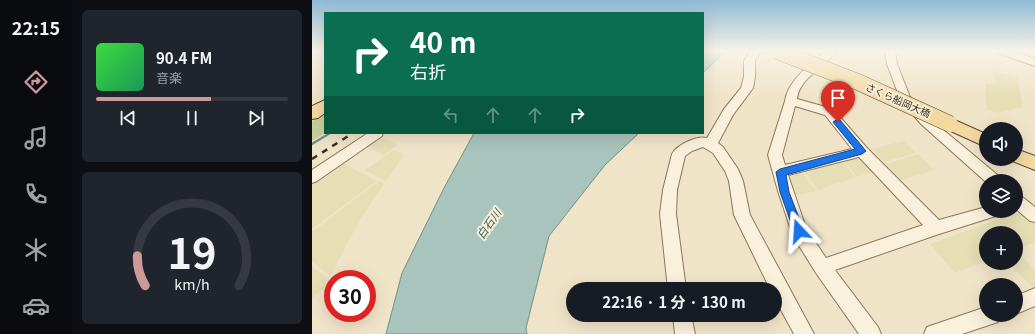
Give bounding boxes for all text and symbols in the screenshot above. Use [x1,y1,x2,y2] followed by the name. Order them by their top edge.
[12,14,60,40] text: 22:15
[410,21,476,61] text: 40 m
[344,28,396,80] icon: right
[156,47,212,68] text: 90.4 FM
[410,58,446,84] text: 右折
[22,68,50,96] icon: directions
[156,68,182,87] text: 音楽
[863,78,933,121] street label: さくら船岡大橋
[821,81,855,122] pin
[827,87,849,109] icon: arrive
[440,104,462,126] icon: left
[482,104,504,126] icon: ahead
[524,104,546,126] icon: ahead
[566,104,588,126] icon: right
[117,107,139,129] icon: previous
[181,107,203,129] icon: pause
[245,107,267,129] icon: next
[979,122,1023,322] map controls
[979,122,1023,166] button: sound
[22,124,50,152] icon: music
[979,174,1023,218] button: layers
[22,180,50,208] icon: phone
[472,205,505,242] water label: 白石川
[778,210,820,252] position arrow
[167,221,217,281] text: 19
[979,226,1023,270] button: +
[22,236,50,264] icon: climate
[324,270,376,322] speed limit sign: 30
[174,273,210,294] text: km/h
[979,278,1023,322] button: −
[602,291,746,312] text: 22:16 · 1 分 · 130 m
[22,292,50,320] icon: car

